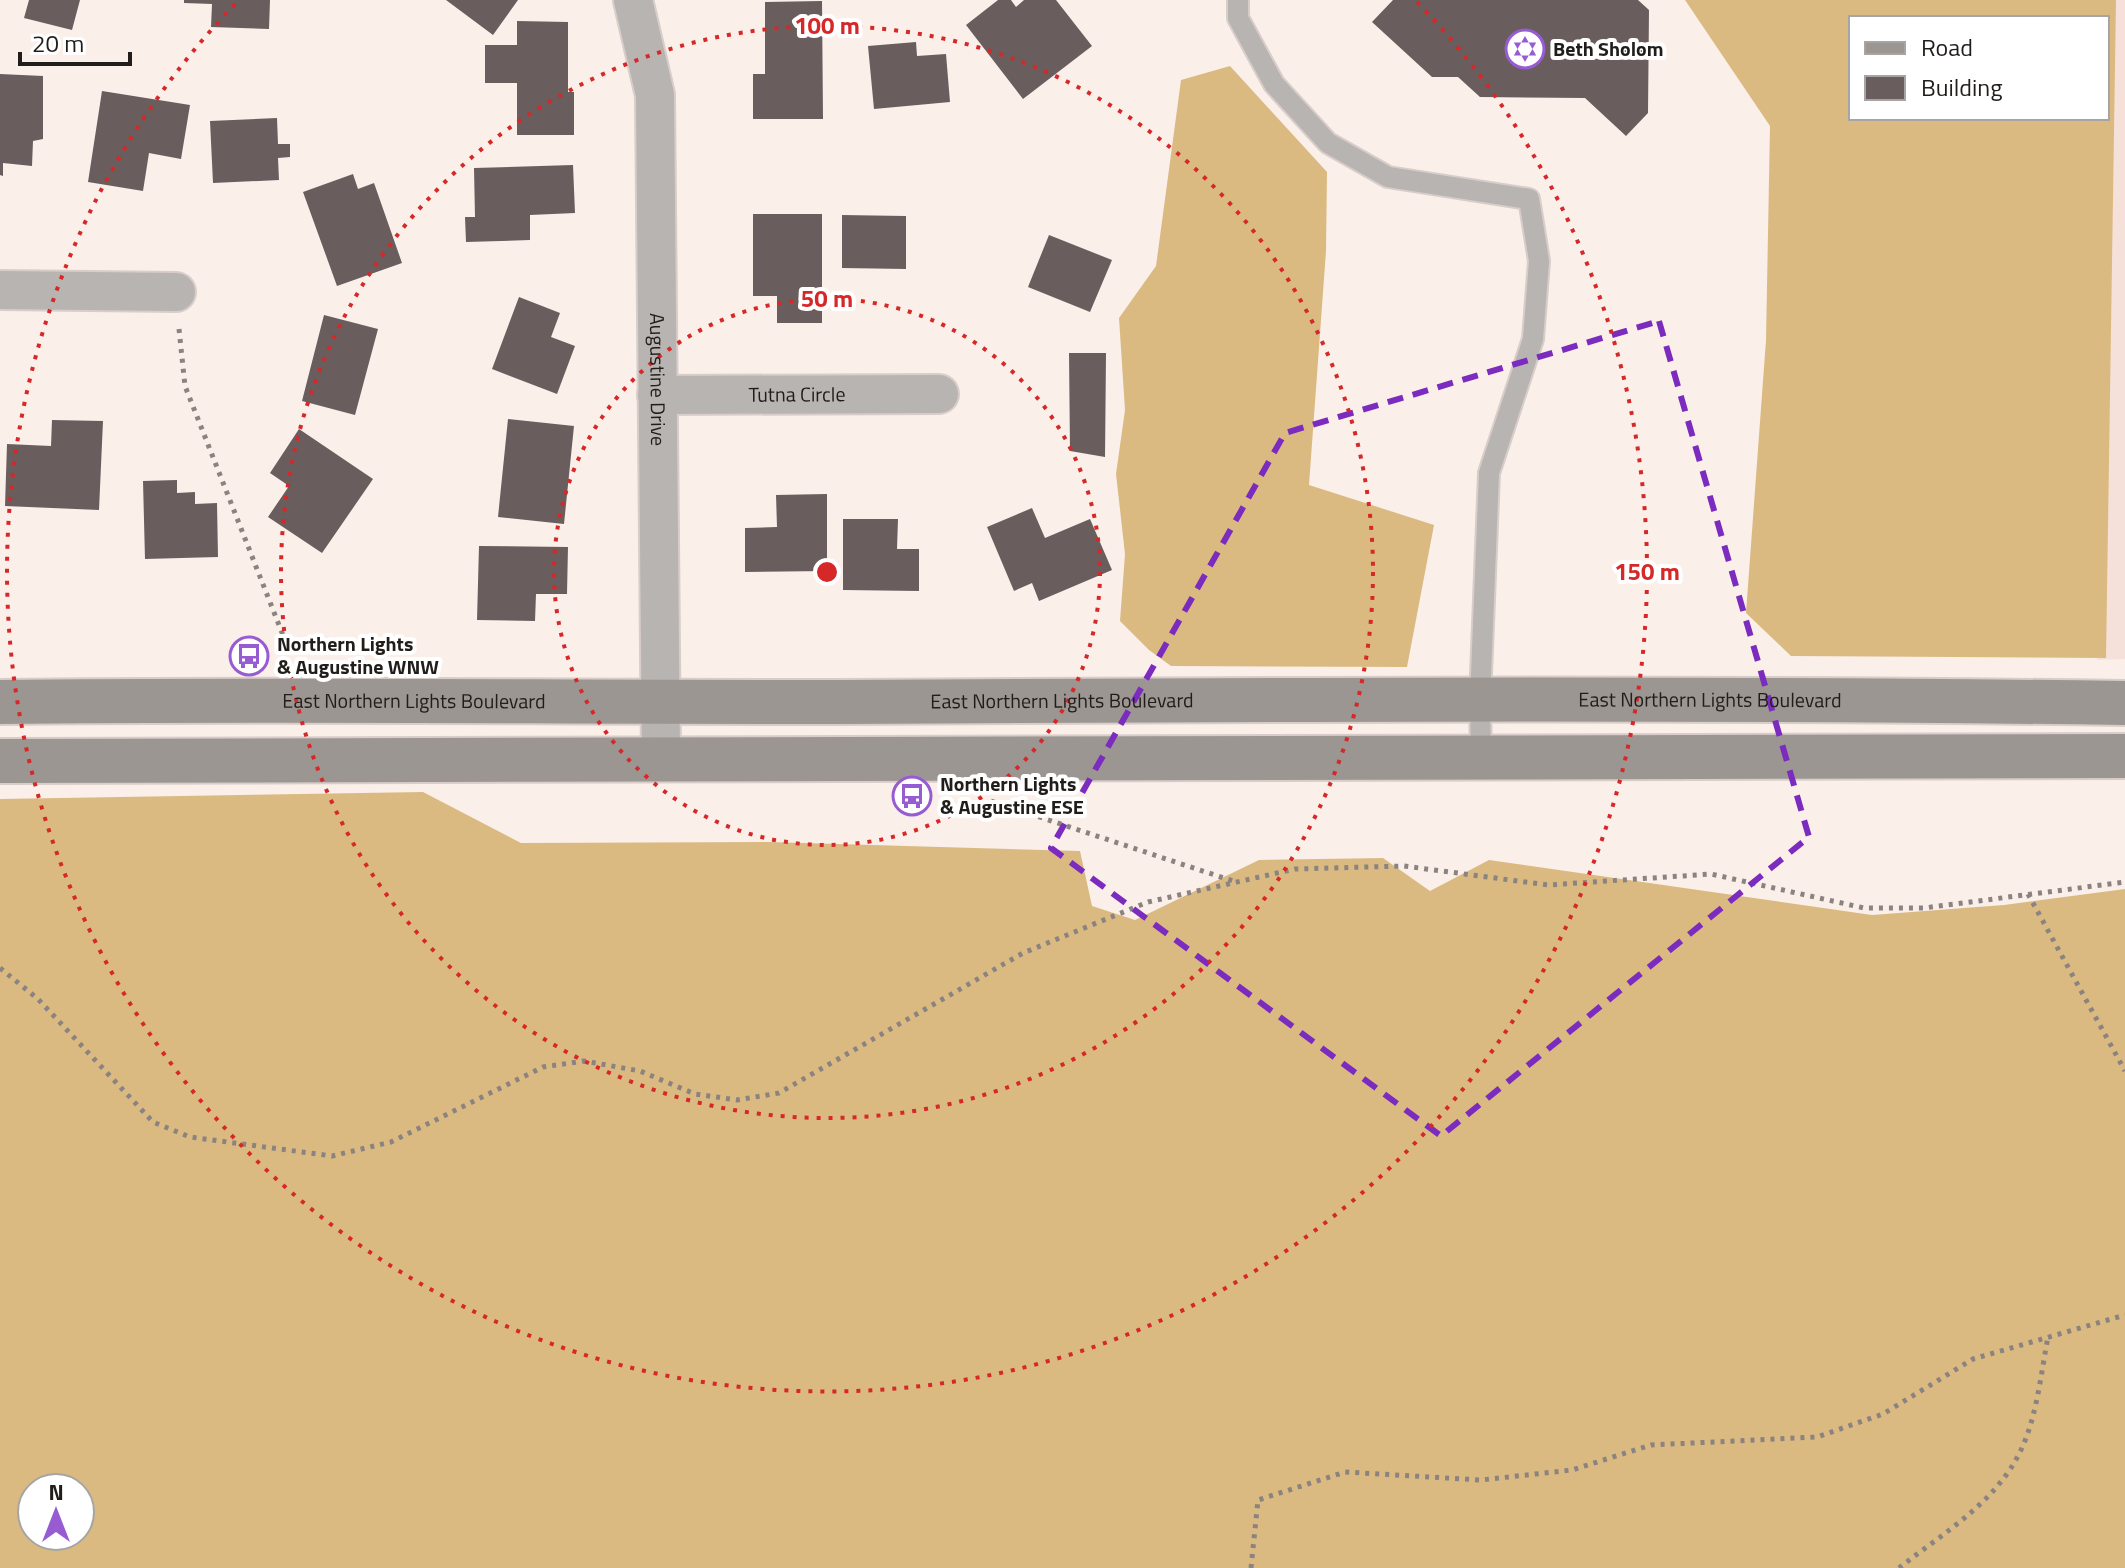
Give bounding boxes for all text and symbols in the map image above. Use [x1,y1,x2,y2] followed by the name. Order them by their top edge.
[794,7,860,43] text: 100 m
[20,16,130,66] scale bar
[1849,16,2109,120] legend
[32,25,84,61] text: 20 m
[1504,28,1546,70] synagogue icon: Beth Sholom
[1921,29,1973,65] text: Road
[1553,33,1664,64] place label: Beth Sholom
[1921,69,2003,105] text: Building
[801,280,853,316] text: 50 m
[642,313,674,446] street label: Augustine Drive
[748,378,846,410] street label: Tutna Circle
[1614,553,1680,589] text: 150 m
[813,558,841,586] centre of rings
[277,628,439,682] place label: Northern Lights & Augustine WNW
[228,635,270,677] bus stop icon: Northern Lights & Augustine WNW
[1578,683,1842,715] street label: East Northern Lights Boulevard
[930,684,1194,716] street label: East Northern Lights Boulevard
[282,685,546,716] street label: East Northern Lights Boulevard
[940,768,1084,822] place label: Northern Lights & Augustine ESE
[891,775,933,817] bus stop icon: Northern Lights & Augustine ESE
[16,1472,96,1552] north arrow
[48,1475,64,1509] text: N

